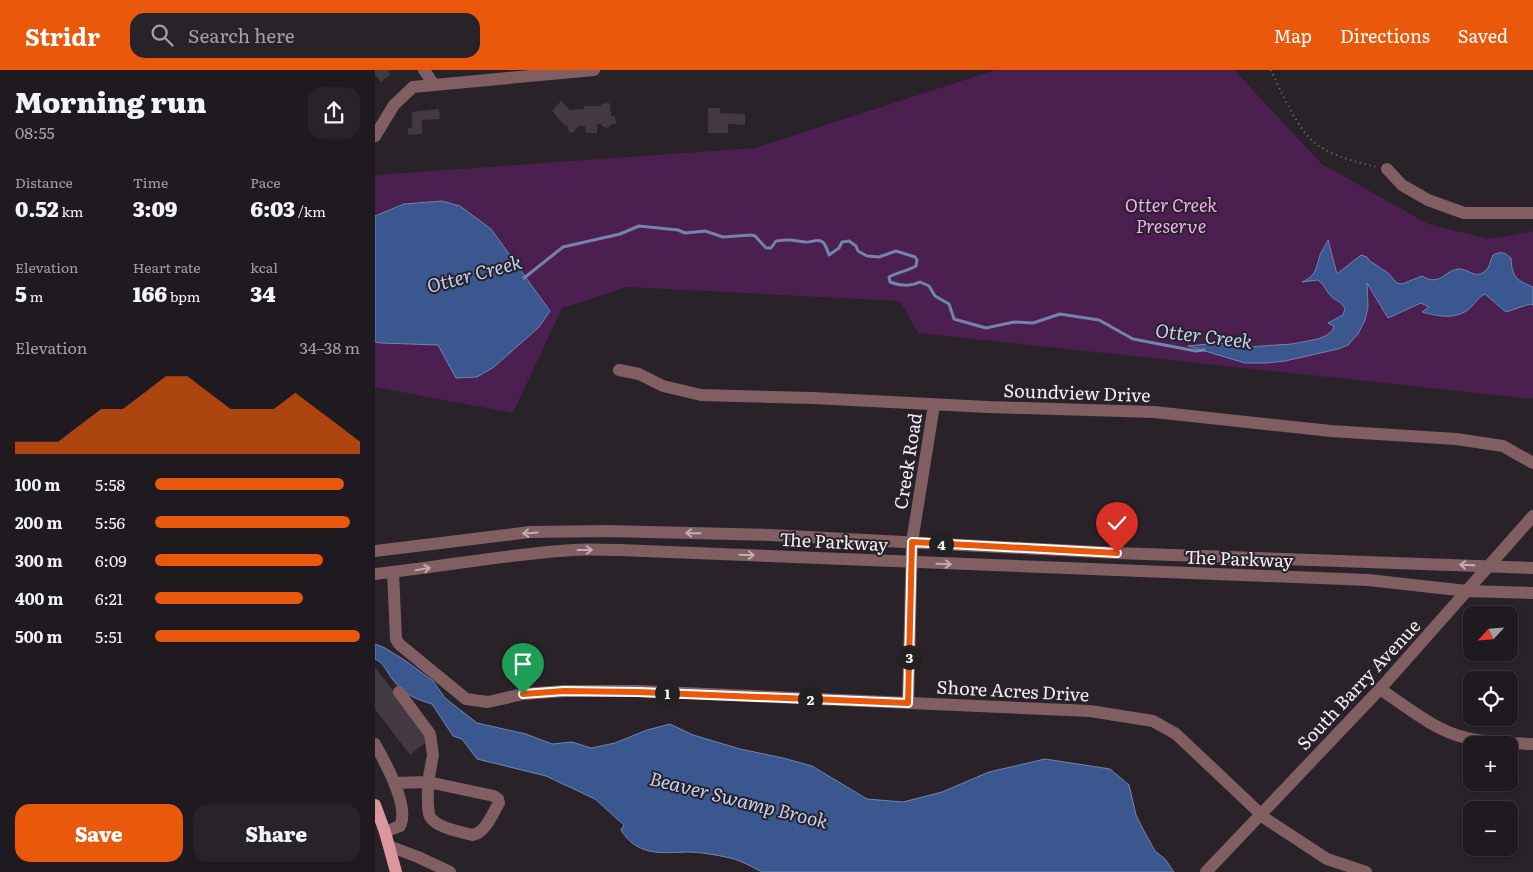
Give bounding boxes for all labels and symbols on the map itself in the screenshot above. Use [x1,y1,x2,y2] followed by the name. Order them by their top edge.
[1125,191,1217,239] park label: Otter Creek Preserve
[423,247,525,299] water label: Otter Creek
[1154,315,1255,355] water label: Otter Creek
[1003,376,1151,408] street label: Soundview Drive
[886,411,928,511] street label: Creek Road
[1096,502,1138,553] pin
[779,525,890,557] street label: The Parkway
[522,528,538,537] one-way arrow
[685,528,701,538] one-way arrow
[929,532,953,556] pin: 4
[1184,543,1294,573] street label: The Parkway
[576,545,592,555] one-way arrow
[739,550,755,559] one-way arrow
[936,559,952,568] one-way arrow
[1459,561,1475,570] one-way arrow
[415,563,431,573] one-way arrow
[1463,606,1517,661] north arrow
[1290,612,1426,756] street label: South Barry Avenue
[502,643,544,694] pin
[897,644,921,670] pin: 3
[936,673,1090,707] street label: Shore Acres Drive
[655,680,679,706] pin: 1
[797,686,823,712] pin: 2
[647,763,832,835] water label: Beaver Swamp Brook

